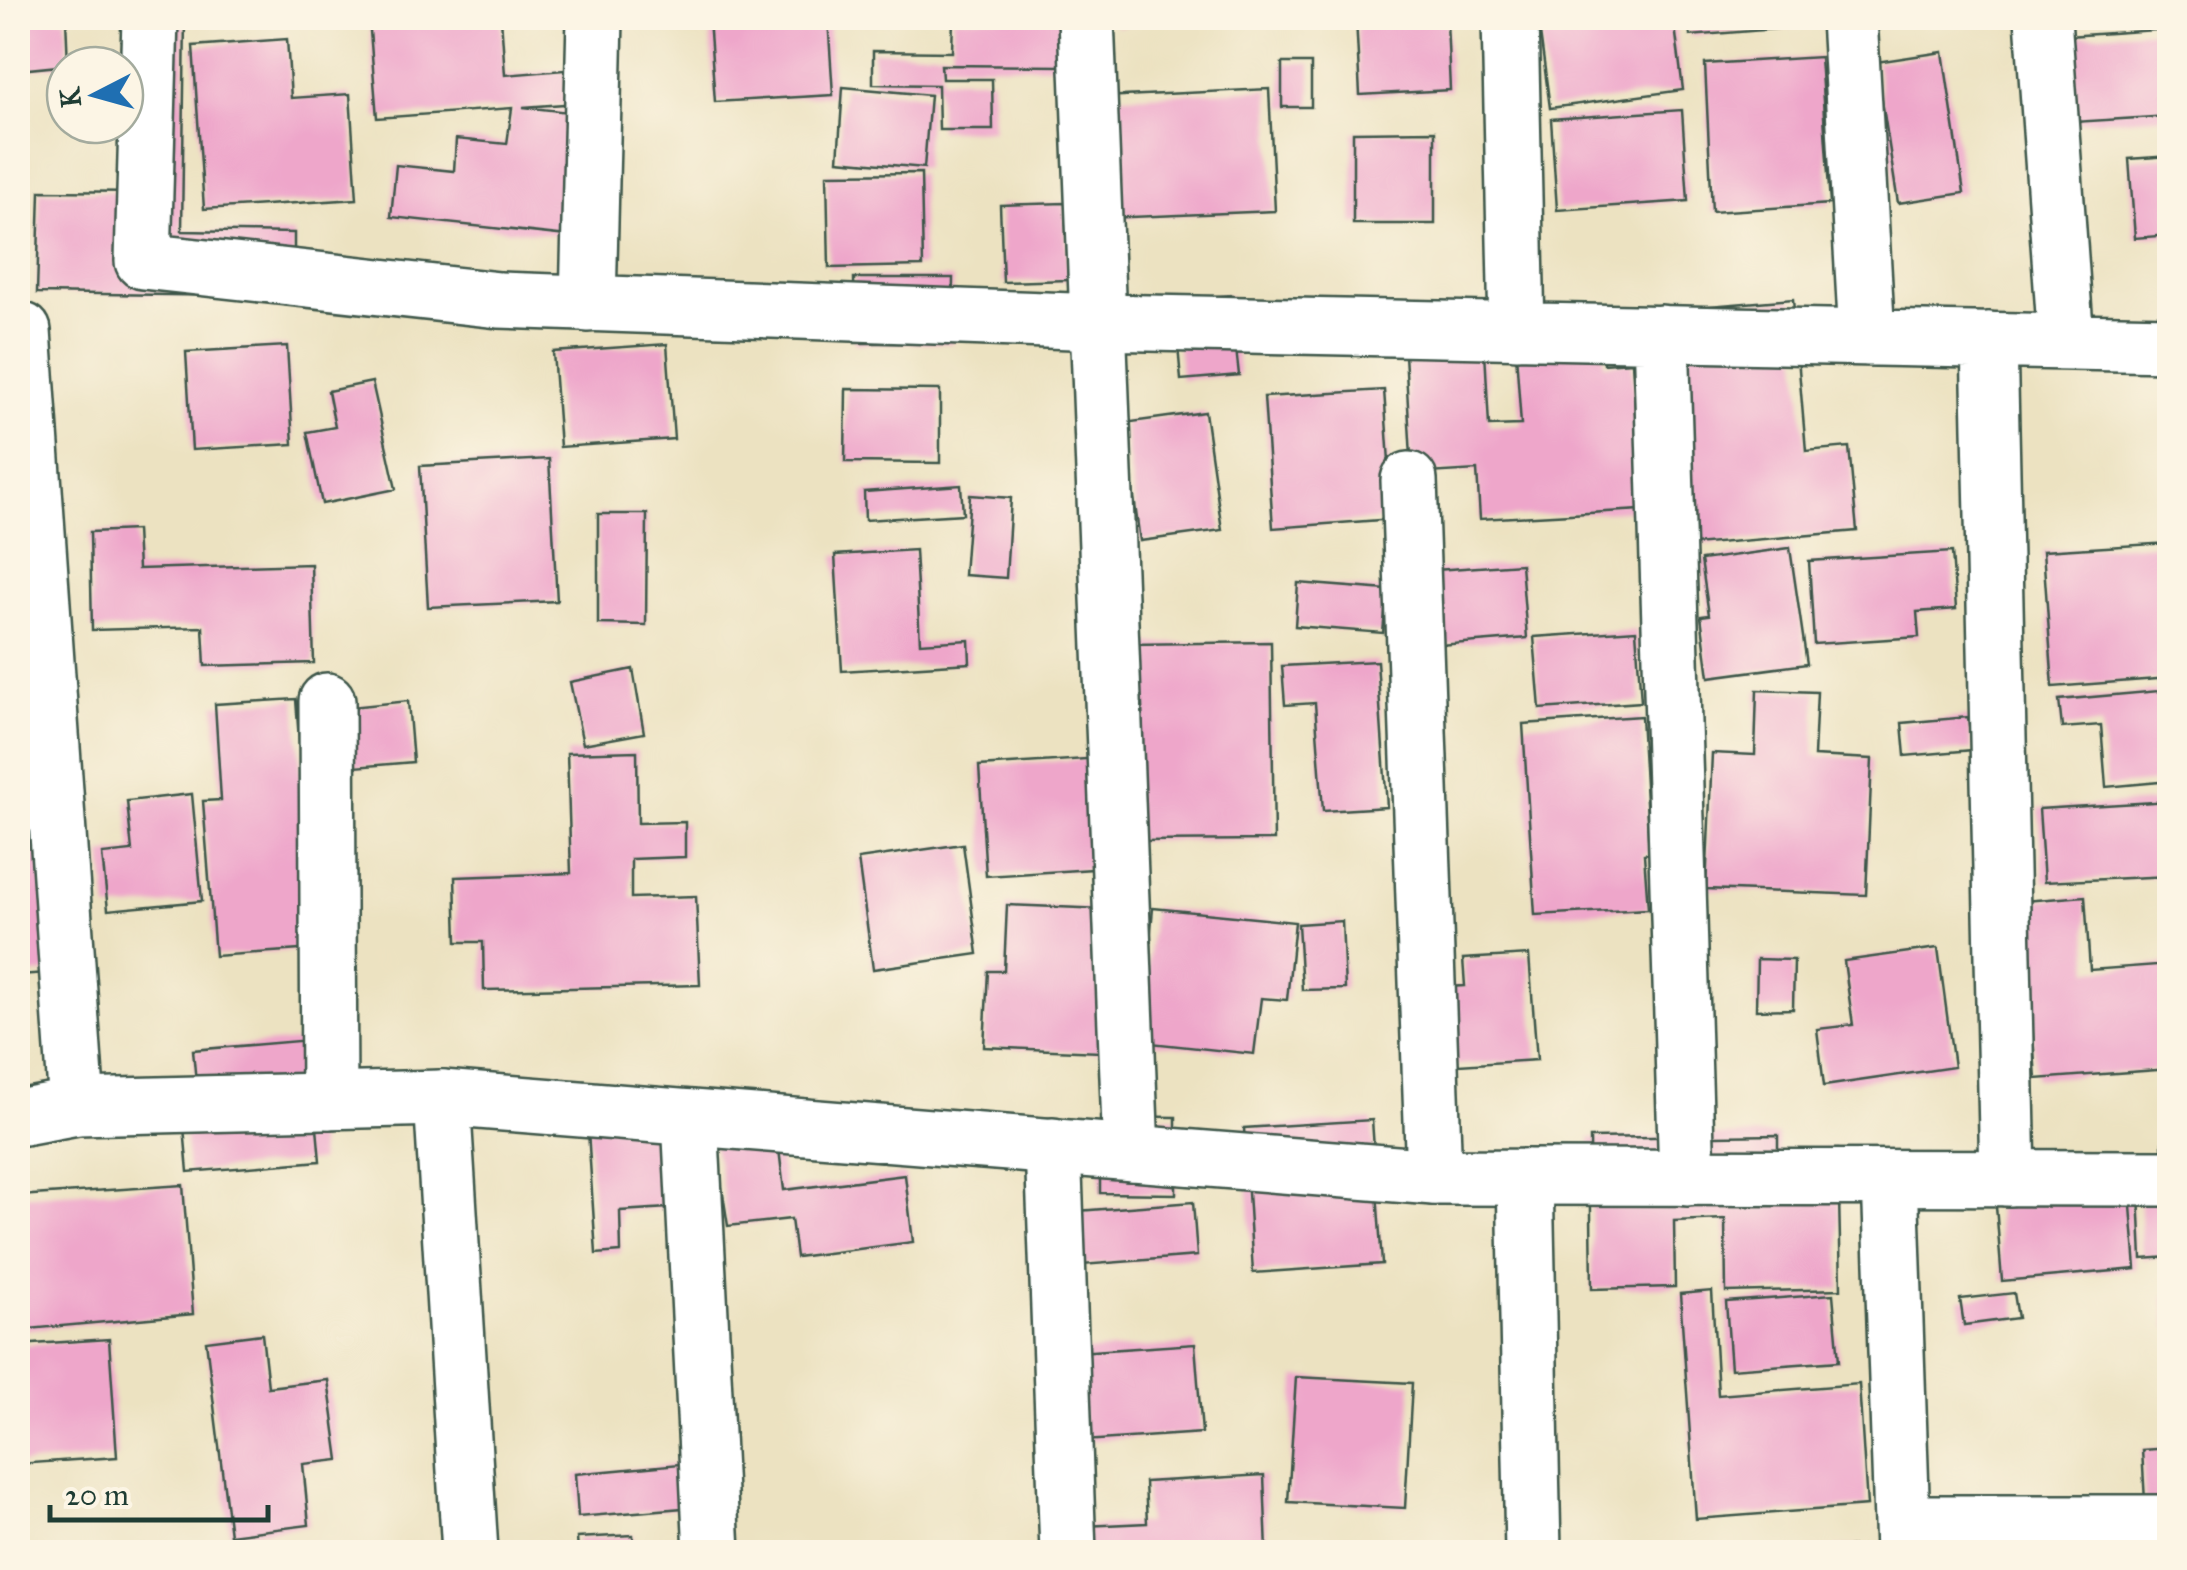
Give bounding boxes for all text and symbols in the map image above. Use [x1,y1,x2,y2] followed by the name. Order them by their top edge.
[45,45,145,145] north arrow
[52,85,89,109] text: K
[50,1460,268,1522] scale bar
[65,1477,129,1513] text: 20 m

